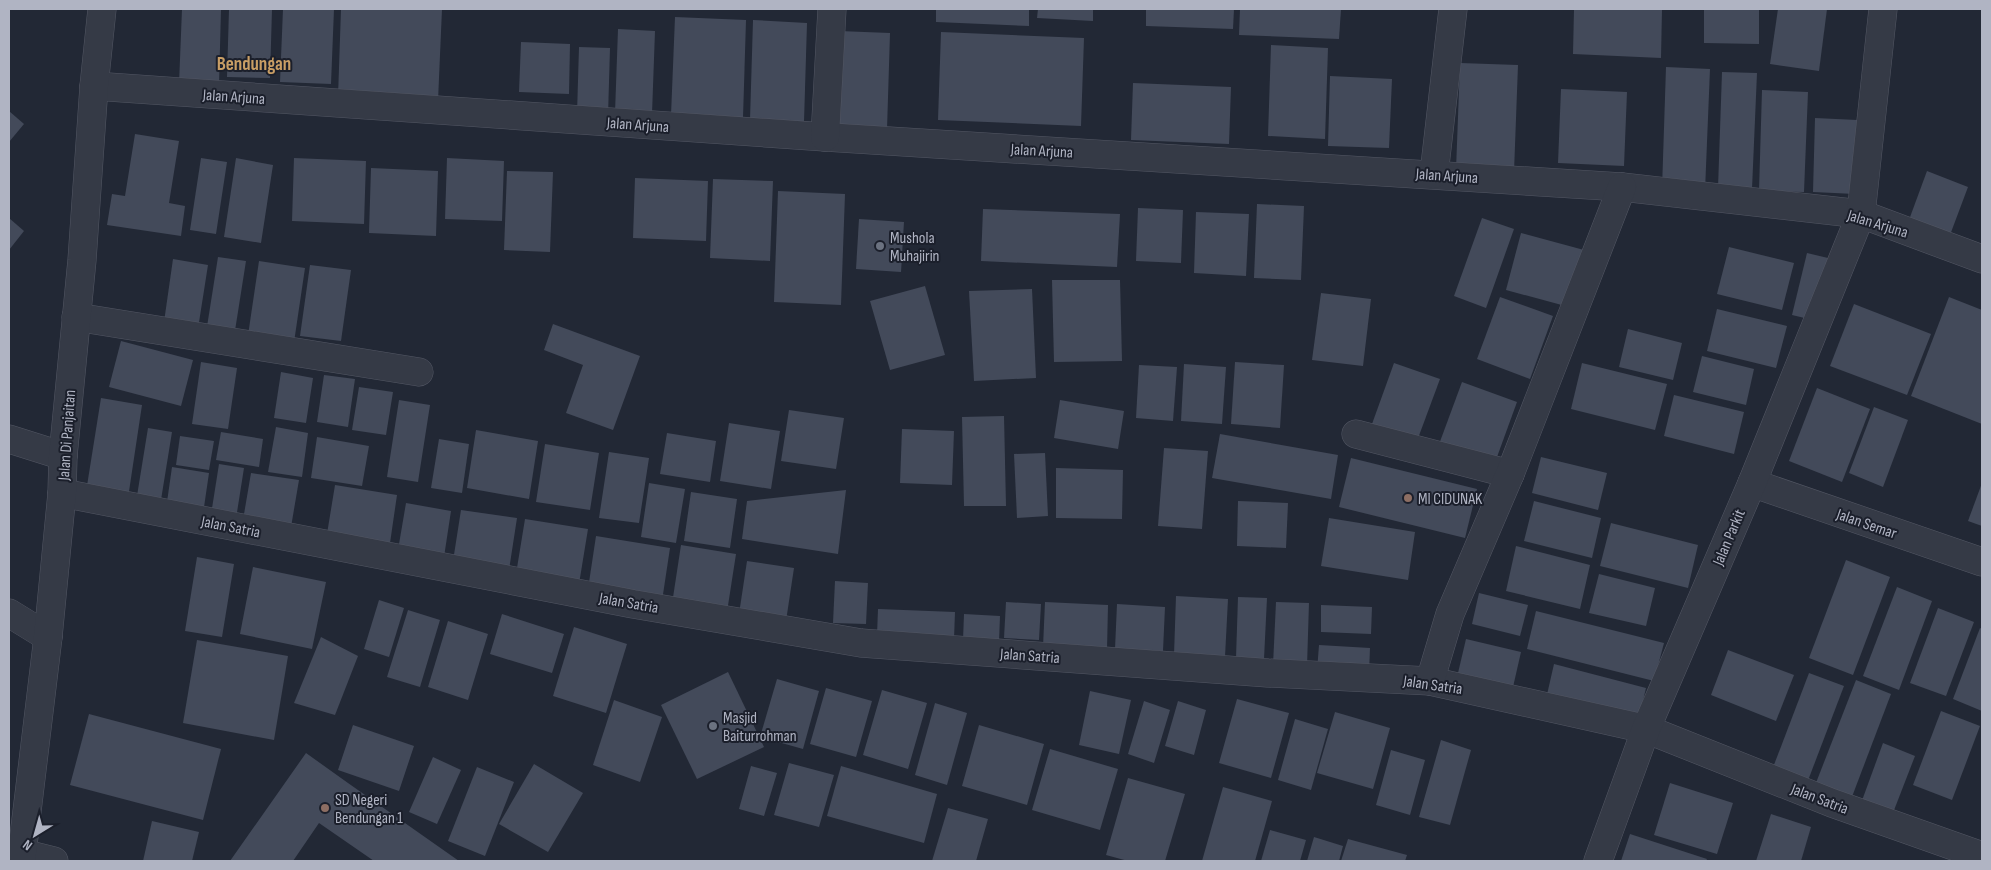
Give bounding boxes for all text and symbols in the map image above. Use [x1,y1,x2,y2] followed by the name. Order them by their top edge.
[217,53,291,76] district label: Bendungan
[201,86,266,109] street label: Jalan Arjuna
[605,114,670,137] street label: Jalan Arjuna
[1009,140,1074,163] street label: Jalan Arjuna
[1414,165,1479,188] street label: Jalan Arjuna
[1844,206,1910,243] street label: Jalan Arjuna
[890,229,939,266] place label: Mushola Muhajirin
[874,240,886,252] marker: Mushola Muhajirin
[55,389,80,482] street label: Jalan Di Panjaitan
[1418,490,1483,509] place label: MI CIDUNAK
[1402,492,1414,504] marker: MI CIDUNAK
[1833,505,1899,544] street label: Jalan Semar
[1709,507,1750,569] street label: Jalan Parkit
[199,512,262,542] street label: Jalan Satria
[597,589,660,618] street label: Jalan Satria
[999,645,1060,668] street label: Jalan Satria
[1401,672,1464,699] street label: Jalan Satria
[723,709,797,746] place label: Masjid Baiturrohman
[707,720,719,732] marker: Masjid Baiturrohman
[1787,779,1851,819] street label: Jalan Satria
[335,791,403,828] place label: SD Negeri Bendungan 1
[319,802,331,814] marker: SD Negeri Bendungan 1
[10,810,60,860] north arrow
[19,836,36,854] text: N

